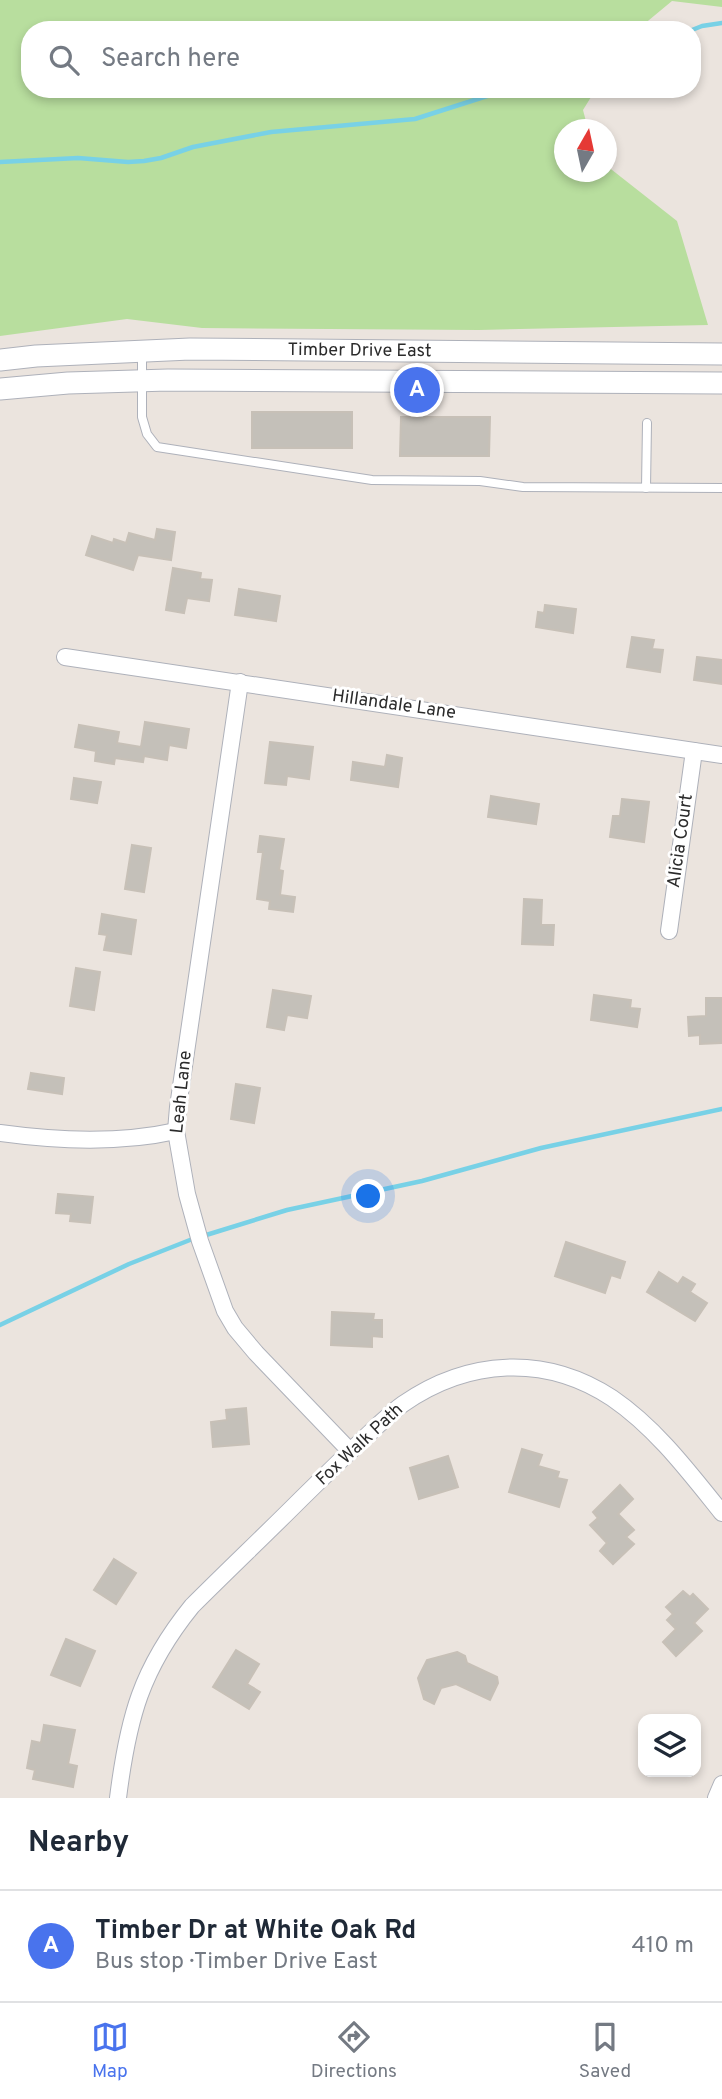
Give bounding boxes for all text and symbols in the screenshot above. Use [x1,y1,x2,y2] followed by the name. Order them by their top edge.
[21,21,701,98] search box
[45,41,83,79] icon: search
[101,43,240,76] text: Search here
[554,119,617,182] north arrow
[287,338,432,363] street label: Timber Drive East
[394,364,440,416] pin: A
[331,685,457,725] street label: Hillandale Lane
[663,792,699,890] street label: Alicia Court
[166,1049,198,1135] street label: Leah Lane
[351,1179,385,1213] your location
[312,1399,408,1491] street label: Fox Walk Path
[638,1714,701,1777] map controls
[638,1714,701,1777] button: layers
[28,1825,129,1862] text: Nearby
[95,1915,416,1948] text: Timber Dr at White Oak Rd
[43,1932,59,1961] text: A
[631,1932,694,1961] text: 410 m
[95,1948,378,1977] text: Bus stop · Timber Drive East
[91,2018,129,2084] tab: Map
[311,2018,397,2084] tab: Directions
[579,2018,631,2084] tab: Saved

